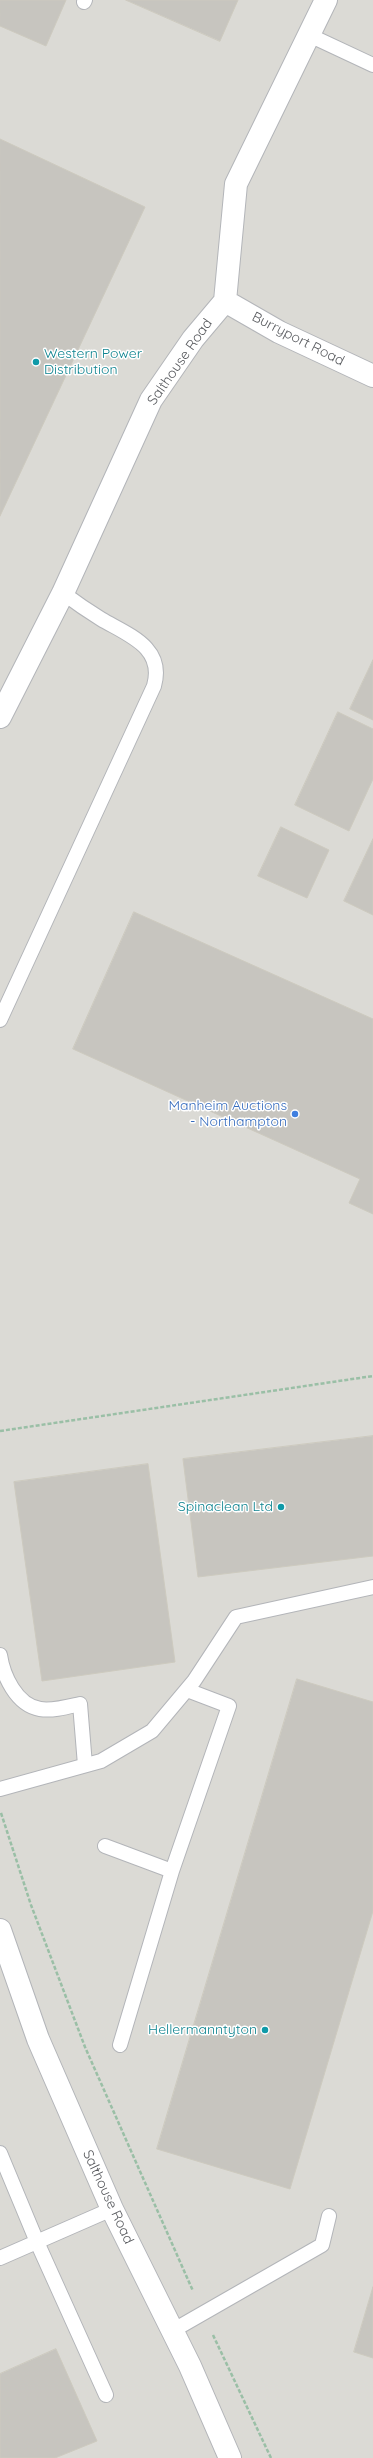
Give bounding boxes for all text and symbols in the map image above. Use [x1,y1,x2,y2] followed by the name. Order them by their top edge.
[249,308,347,370] street label: Burryport Road
[144,316,216,408] street label: Salthouse Road
[44,346,142,378] place label: Western Power Distribution
[31,357,41,367] marker: Western Power Distribution
[168,1098,287,1130] place label: Manheim Auctions - Northampton
[290,1109,300,1119] marker: Manheim Auctions - Northampton
[178,1499,273,1515] place label: Spinaclean Ltd
[276,1502,286,1512] marker: Spinaclean Ltd
[148,2022,257,2038] place label: Hellermanntyton
[260,2025,270,2035] marker: Hellermanntyton
[79,2147,137,2247] street label: Salthouse Road

